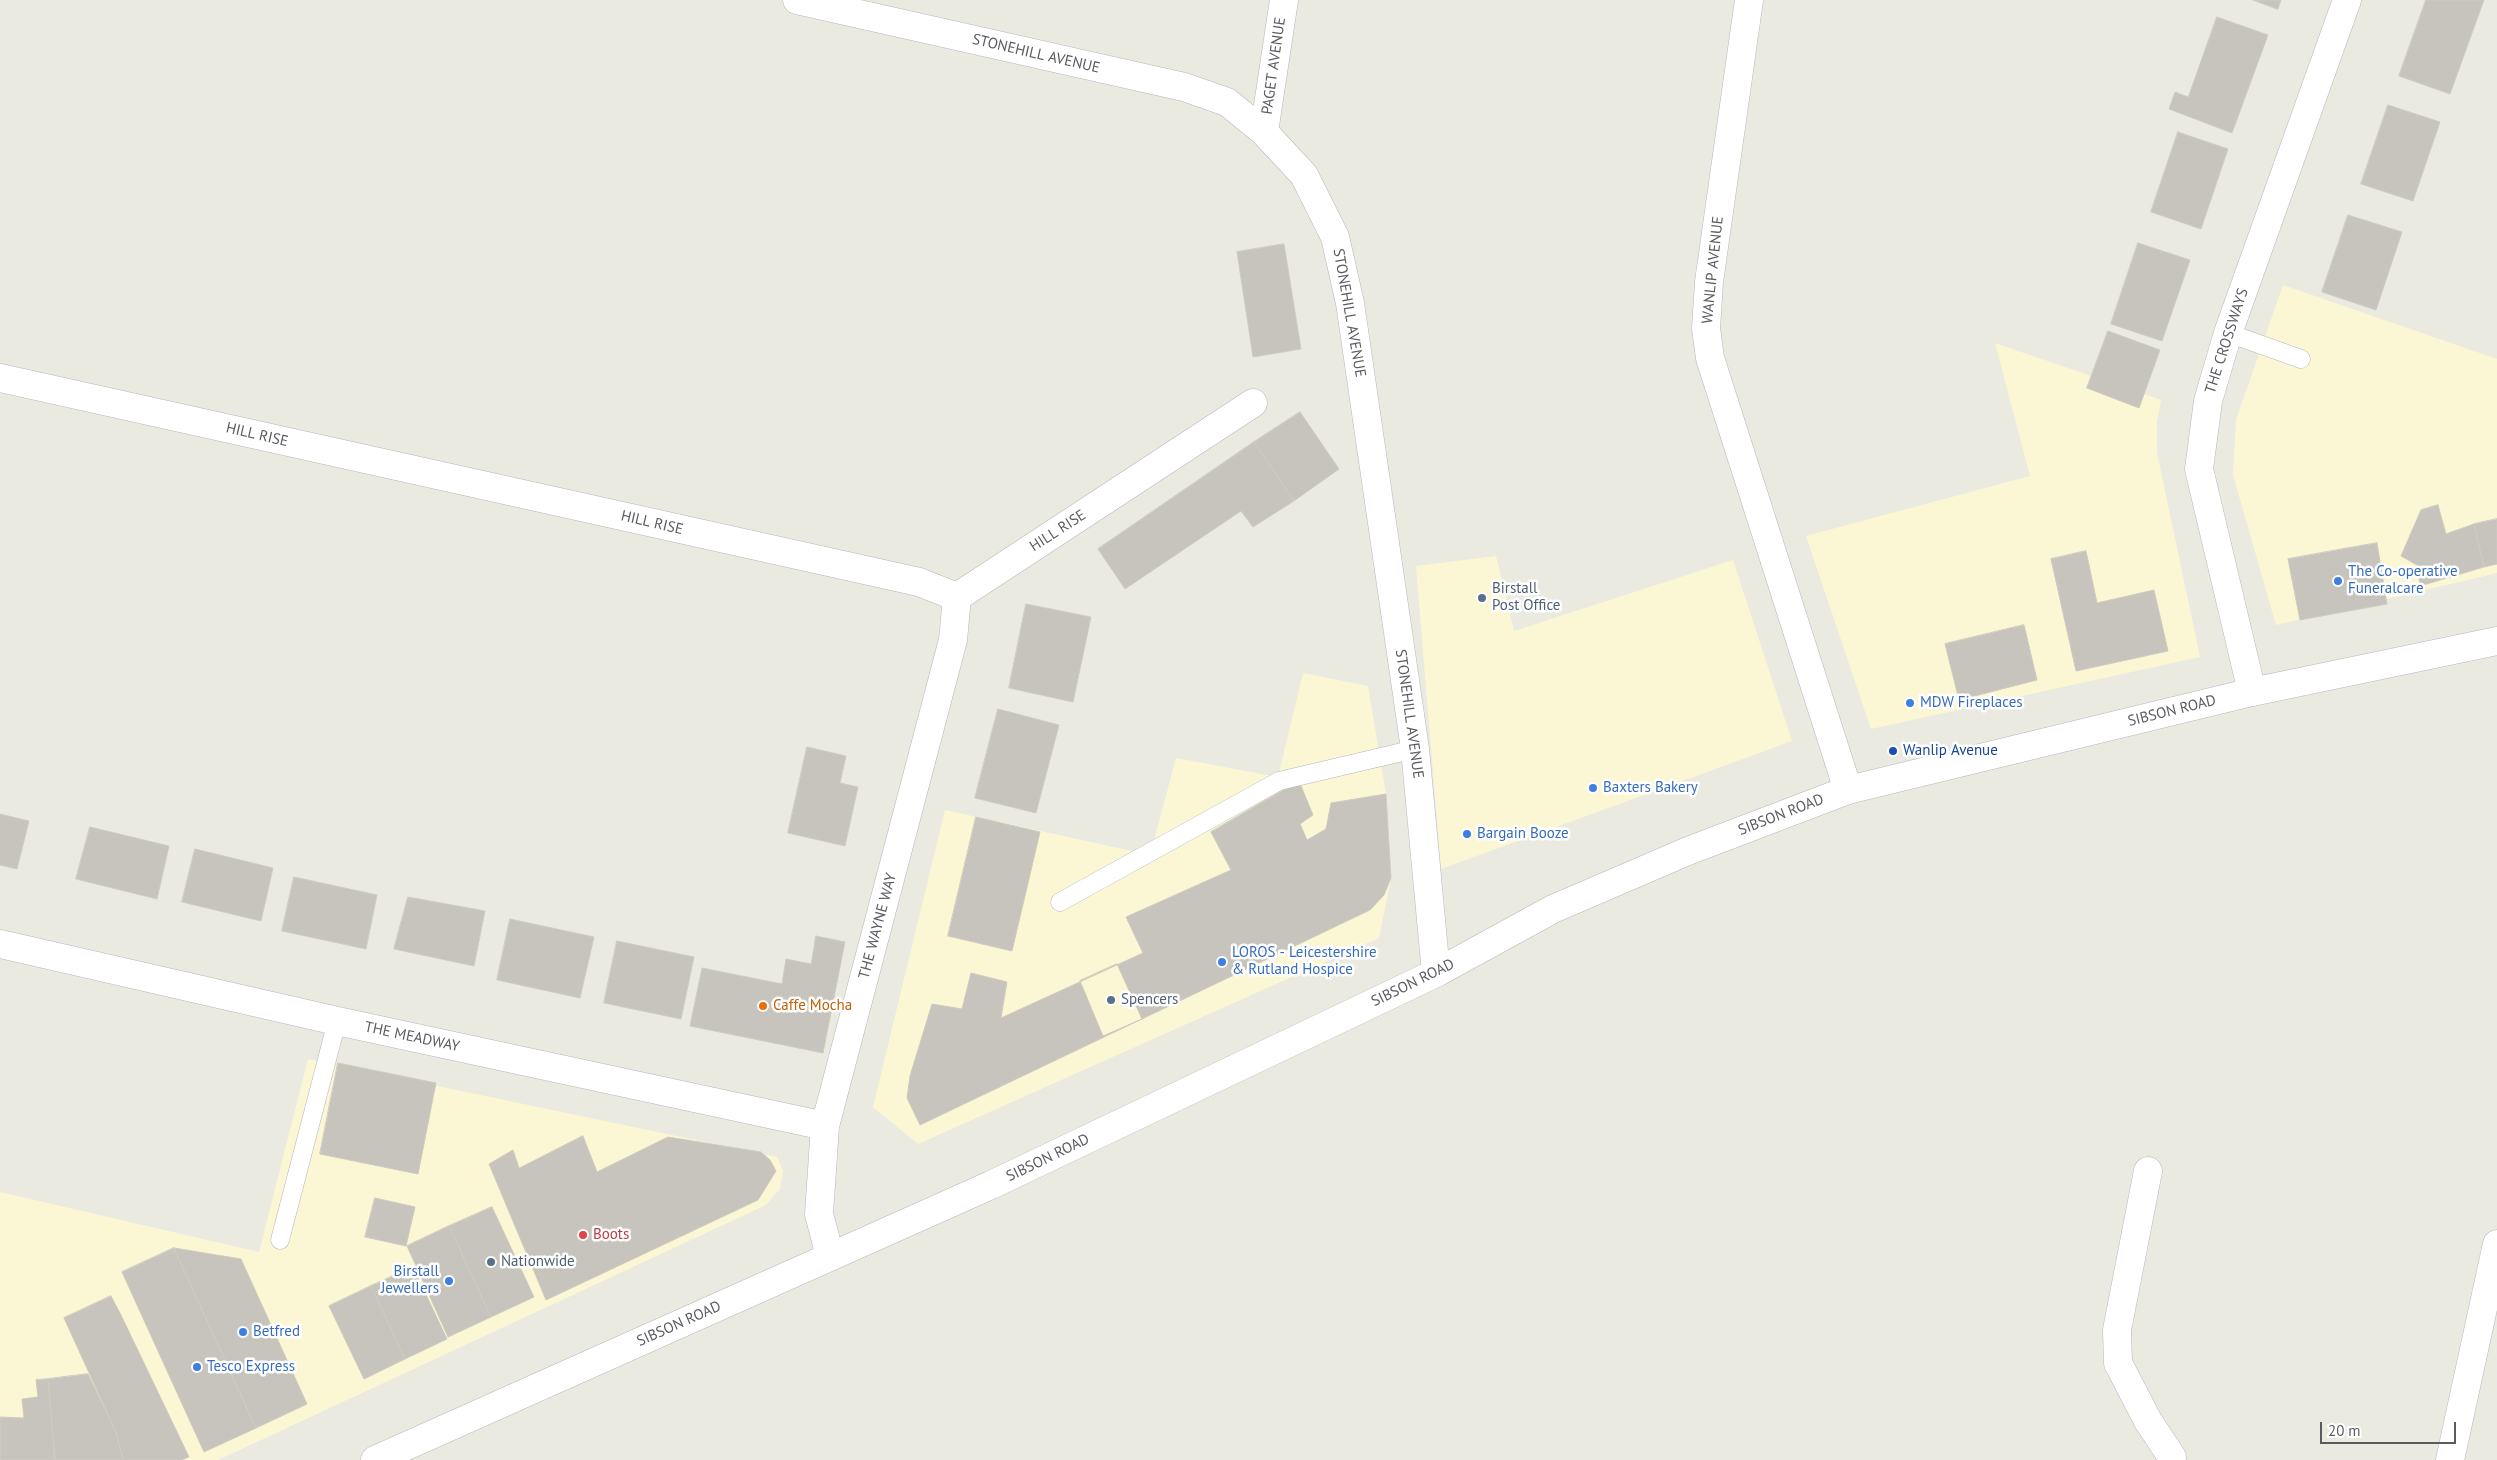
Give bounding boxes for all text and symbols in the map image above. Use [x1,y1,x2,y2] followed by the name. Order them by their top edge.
[1258,16,1290,116] street label: PAGET AVENUE
[970,31,1102,77] street label: STONEHILL AVENUE
[1698,215,1728,325] street label: WANLIP AVENUE
[1329,247,1369,379] street label: STONEHILL AVENUE
[2202,286,2252,396] street label: THE CROSSWAYS
[224,419,290,451] street label: HILL RISE
[1027,506,1089,556] street label: HILL RISE
[619,507,685,539] street label: HILL RISE
[2348,563,2458,598] place label: The Co-operative Funeralcare
[2332,575,2344,587] marker: The Co-operative Funeralcare
[1492,580,1560,615] place label: Birstall Post Office
[1476,592,1488,604] marker: Birstall Post Office
[1391,648,1427,780] street label: STONEHILL AVENUE
[2126,691,2218,731] street label: SIBSON ROAD
[1920,694,2023,712] place label: MDW Fireplaces
[1904,697,1916,709] marker: MDW Fireplaces
[1903,742,1998,760] place label: Wanlip Avenue
[1887,745,1899,757] marker: Wanlip Avenue
[1603,779,1698,797] place label: Baxters Bakery
[1587,782,1599,794] marker: Baxters Bakery
[1736,790,1826,840] street label: SIBSON ROAD
[1477,825,1569,843] place label: Bargain Booze
[1461,828,1473,840] marker: Bargain Booze
[855,871,901,981] street label: THE WAYNE WAY
[1232,944,1377,979] place label: LOROS - Leicestershire & Rutland Hospice
[1369,955,1457,1011] street label: SIBSON ROAD
[1216,956,1228,968] marker: LOROS - Leicestershire & Rutland Hospice
[1121,991,1178,1009] place label: Spencers
[1105,994,1117,1006] marker: Spencers
[773,997,852,1015] place label: Caffe Mocha
[757,1000,769,1012] marker: Caffe Mocha
[363,1018,461,1056] street label: THE MEADWAY
[1004,1130,1092,1186] street label: SIBSON ROAD
[593,1226,629,1244] place label: Boots
[577,1229,589,1241] marker: Boots
[501,1253,575,1271] place label: Nationwide
[485,1256,497,1268] marker: Nationwide
[381,1263,439,1298] place label: Birstall Jewellers
[443,1275,455,1287] marker: Birstall Jewellers
[634,1297,724,1351] street label: SIBSON ROAD
[253,1323,300,1341] place label: Betfred
[237,1326,249,1338] marker: Betfred
[207,1358,295,1376] place label: Tesco Express
[191,1361,203,1373] marker: Tesco Express
[2322,1412,2458,1444] scale bar
[2328,1421,2361,1440] text: 20 m

